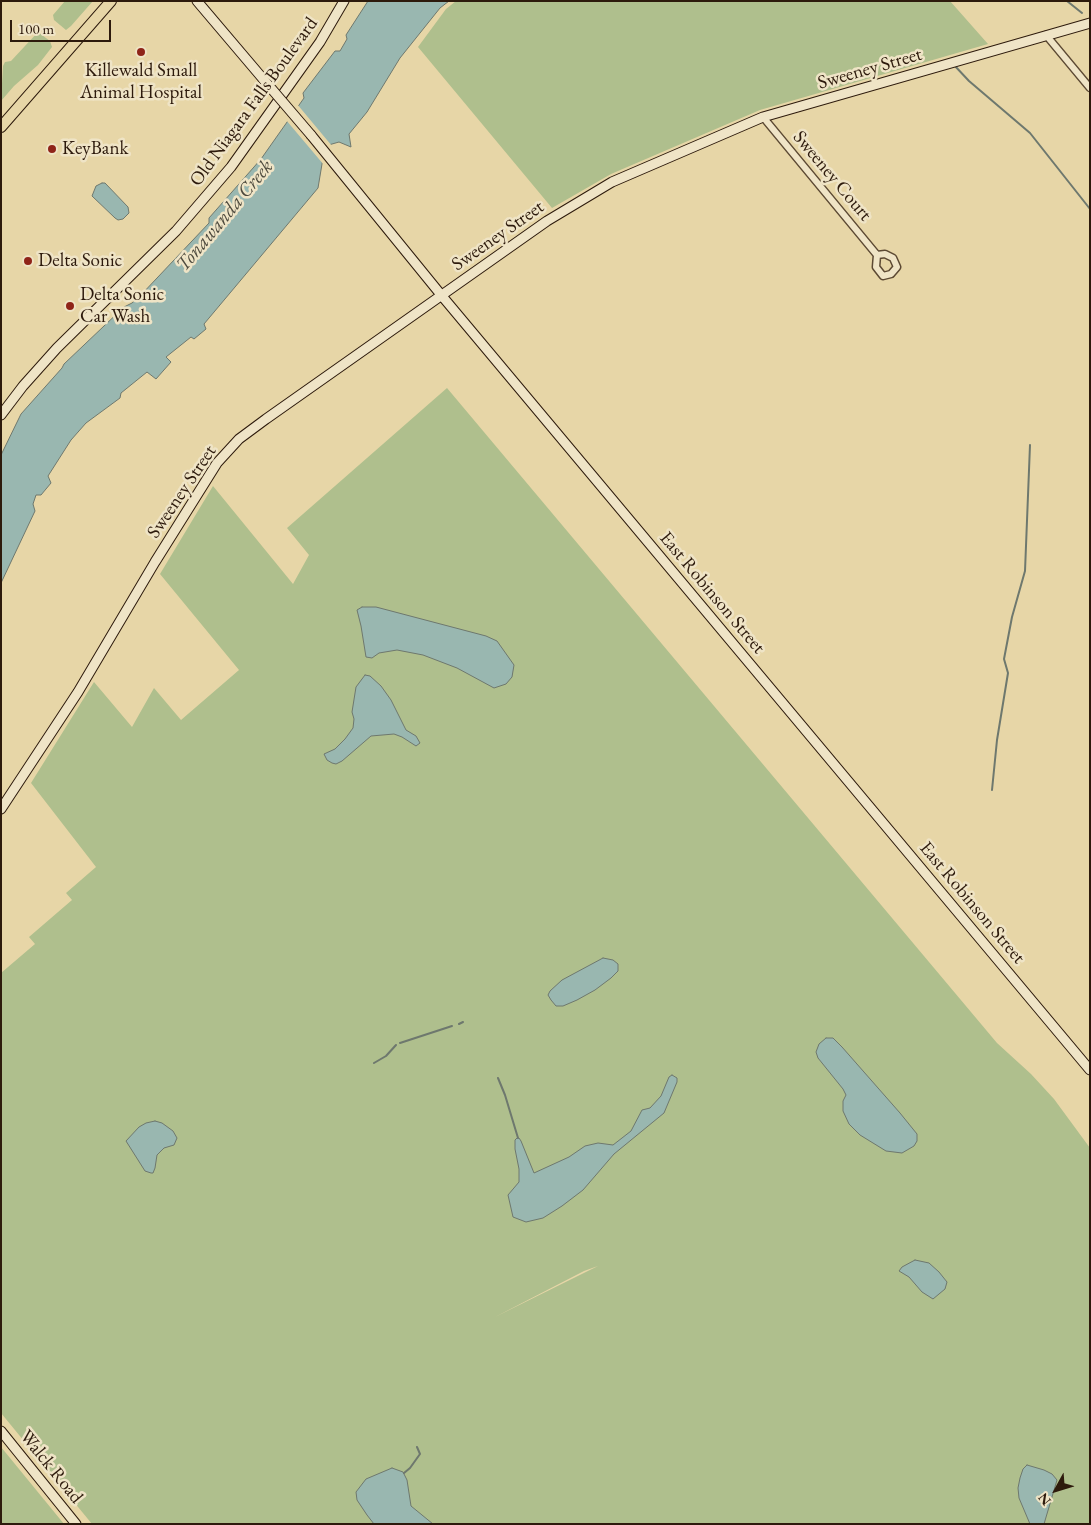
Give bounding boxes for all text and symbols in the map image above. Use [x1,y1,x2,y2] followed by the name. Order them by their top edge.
[12,10,114,42] scale bar
[185,13,323,191] street label: Old Niagara Falls Boulevard
[18,19,54,38] text: 100 m
[815,43,925,95] street label: Sweeney Street
[135,46,147,58] marker: Killewald Small Animal Hospital
[80,60,202,104] place label: Killewald Small Animal Hospital
[788,126,876,226] street label: Sweeney Court
[62,138,128,160] place label: KeyBank
[46,143,58,155] marker: KeyBank
[171,155,279,277] water label: Tonawanda Creek
[448,196,548,276] street label: Sweeney Street
[38,250,122,272] place label: Delta Sonic
[22,255,34,267] marker: Delta Sonic
[80,284,164,328] place label: Delta Sonic Car Wash
[64,300,76,312] marker: Delta Sonic Car Wash
[143,441,221,543] street label: Sweeney Street
[654,527,770,659] street label: East Robinson Street
[914,837,1030,969] street label: East Robinson Street
[14,1426,88,1508] street label: Walck Road
[1031,1465,1081,1515] north arrow
[1034,1489,1055,1510] text: N

